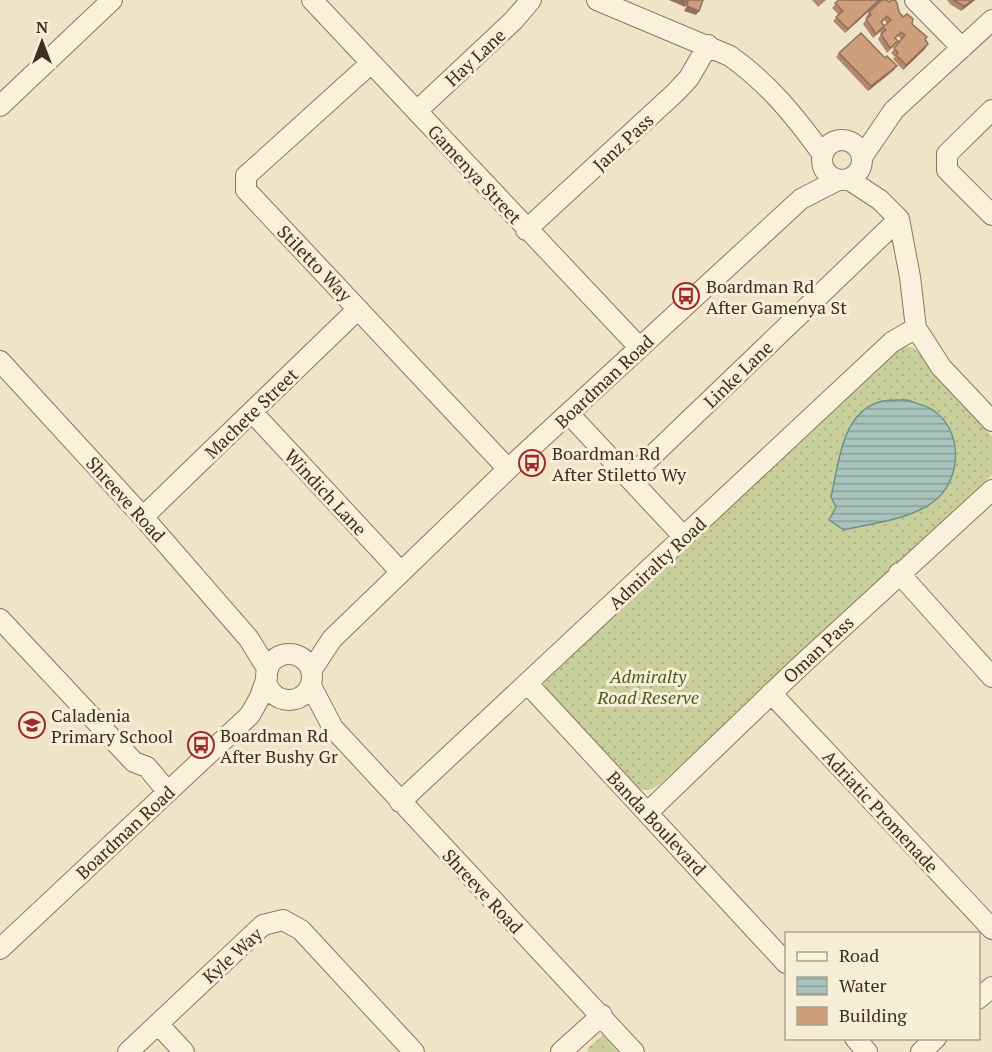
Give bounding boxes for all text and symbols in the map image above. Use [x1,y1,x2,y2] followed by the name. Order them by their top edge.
[12,12,72,72] north arrow
[36,16,48,38] text: N
[440,23,510,91] street label: Hay Lane
[588,108,658,176] street label: Janz Pass
[423,119,527,229] street label: Gamenya Street
[272,220,358,307] street label: Stiletto Way
[706,274,847,319] place label: Boardman Rd After Gamenya St
[671,281,701,311] bus stop icon: Boardman Rd After Gamenya St
[549,329,659,433] street label: Boardman Road
[698,335,778,413] street label: Linke Lane
[199,362,303,464] street label: Machete Street
[552,441,687,486] place label: Boardman Rd After Stiletto Wy
[280,443,372,541] street label: Windich Lane
[517,448,547,478] bus stop icon: Boardman Rd After Stiletto Wy
[81,451,171,547] street label: Shreeve Road
[603,512,711,614] street label: Admiralty Road
[777,610,859,688] street label: Oman Pass
[596,664,699,709] park label: Admiralty Road Reserve
[51,703,173,748] place label: Caladenia Primary School
[17,710,47,740] school or university icon: Caladenia Primary School
[220,723,338,768] place label: Boardman Rd After Bushy Gr
[186,730,216,760] bus stop icon: Boardman Rd After Bushy Gr
[818,744,944,878] street label: Adriatic Promenade
[602,765,712,881] street label: Banda Boulevard
[70,780,180,884] street label: Boardman Road
[438,844,528,938] street label: Shreeve Road
[197,921,268,988] street label: Kyle Way
[785,932,980,1040] legend
[839,943,879,967] text: Road
[839,973,886,997] text: Water
[839,1003,907,1027] text: Building

